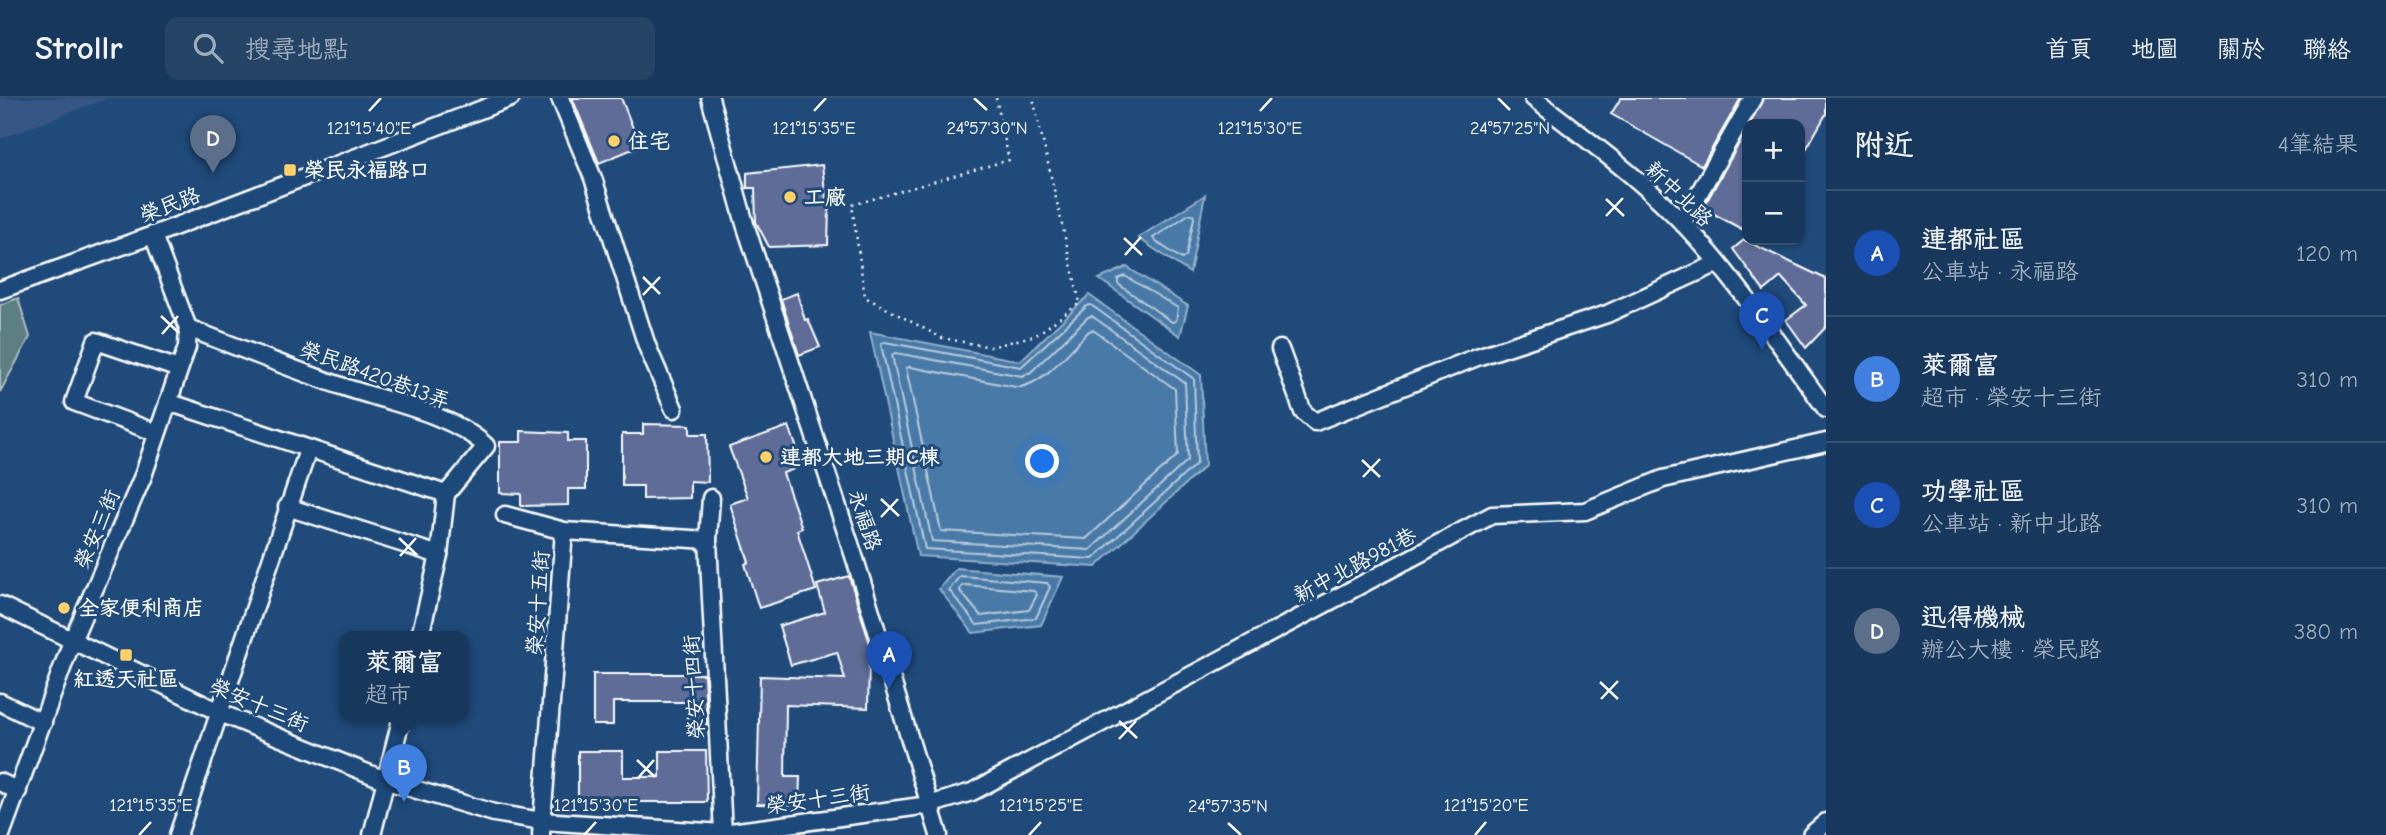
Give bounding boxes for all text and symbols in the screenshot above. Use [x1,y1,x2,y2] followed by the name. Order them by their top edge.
[165,17,655,80] search box
[35,29,123,67] text: Strollr
[189,29,227,67] icon: search
[245,35,349,65] text: 搜尋地點
[2045,35,2093,63] text: 首頁
[2131,35,2179,63] text: 地圖
[2217,35,2265,63] text: 關於
[2303,35,2351,63] text: 聯絡
[190,115,236,173] pin: D
[327,118,411,139] text: 121°15'40"E
[772,118,856,139] text: 121°15'35"E
[946,118,1028,139] text: 24°57'30"N
[1218,118,1302,139] text: 121°15'30"E
[1470,118,1550,139] text: 24°57'25"N
[1742,119,1805,245] map controls
[1742,119,1805,182] button: +
[1854,128,1914,163] text: 附近
[628,129,670,153] place label: 住宅
[2278,131,2358,158] text: 4筆結果
[606,133,622,149] marker: 住宅
[1640,156,1718,232] street label: 新中北路
[304,158,430,182] place label: 榮民永褔路口
[282,162,298,178] marker: 榮民永褔路口
[1742,182,1805,245] button: −
[136,183,204,227] street label: 榮民路
[804,185,846,209] place label: 工廠
[782,189,798,205] marker: 工廠
[1921,225,2025,255] text: 連都社區
[1871,240,1883,267] text: A
[2296,240,2358,267] text: 120 m
[1921,258,2078,285] text: 公車站 · 永福路
[1739,292,1785,350] pin: C
[297,337,453,413] street label: 榮民路420巷13弄
[1921,351,1999,381] text: 萊爾富
[1870,366,1884,393] text: B
[2297,366,2358,393] text: 310 m
[1921,384,2101,411] text: 超市 · 榮安十三街
[1025,444,1059,478] your location
[780,445,941,469] place label: 連都大地三期C棟
[758,449,774,465] marker: 連都大地三期C棟
[1921,477,2025,507] text: 功學社區
[70,486,124,572] street label: 榮安三街
[844,486,886,554] street label: 永福路
[1870,492,1884,519] text: C
[2297,492,2358,519] text: 310 m
[1921,510,2101,537] text: 公車站 · 新中北路
[1290,523,1420,607] street label: 新中北路981巷
[522,550,554,656] street label: 榮安十五街
[78,596,204,620] place label: 全家便利商店
[56,600,72,616] marker: 全家便利商店
[1921,603,2025,633] text: 迅得機械
[1870,618,1884,645] text: D
[2294,618,2358,645] text: 380 m
[339,631,469,722] popup
[866,631,912,689] pin: A
[679,634,709,740] street label: 榮安十四街
[1921,636,2101,663] text: 辦公大樓 · 榮民路
[118,647,134,663] marker: 紅透天社區
[365,648,443,678] text: 萊爾富
[74,667,179,691] place label: 紅透天社區
[206,673,312,737] street label: 榮安十三街
[365,681,411,708] text: 超市
[381,744,427,802] pin: B
[764,780,872,818] street label: 榮安十三街
[109,795,193,816] text: 121°15'35"E
[554,795,638,816] text: 121°15'30"E
[999,795,1083,816] text: 121°15'25"E
[1444,795,1528,816] text: 121°15'20"E
[1188,796,1268,817] text: 24°57'35"N

